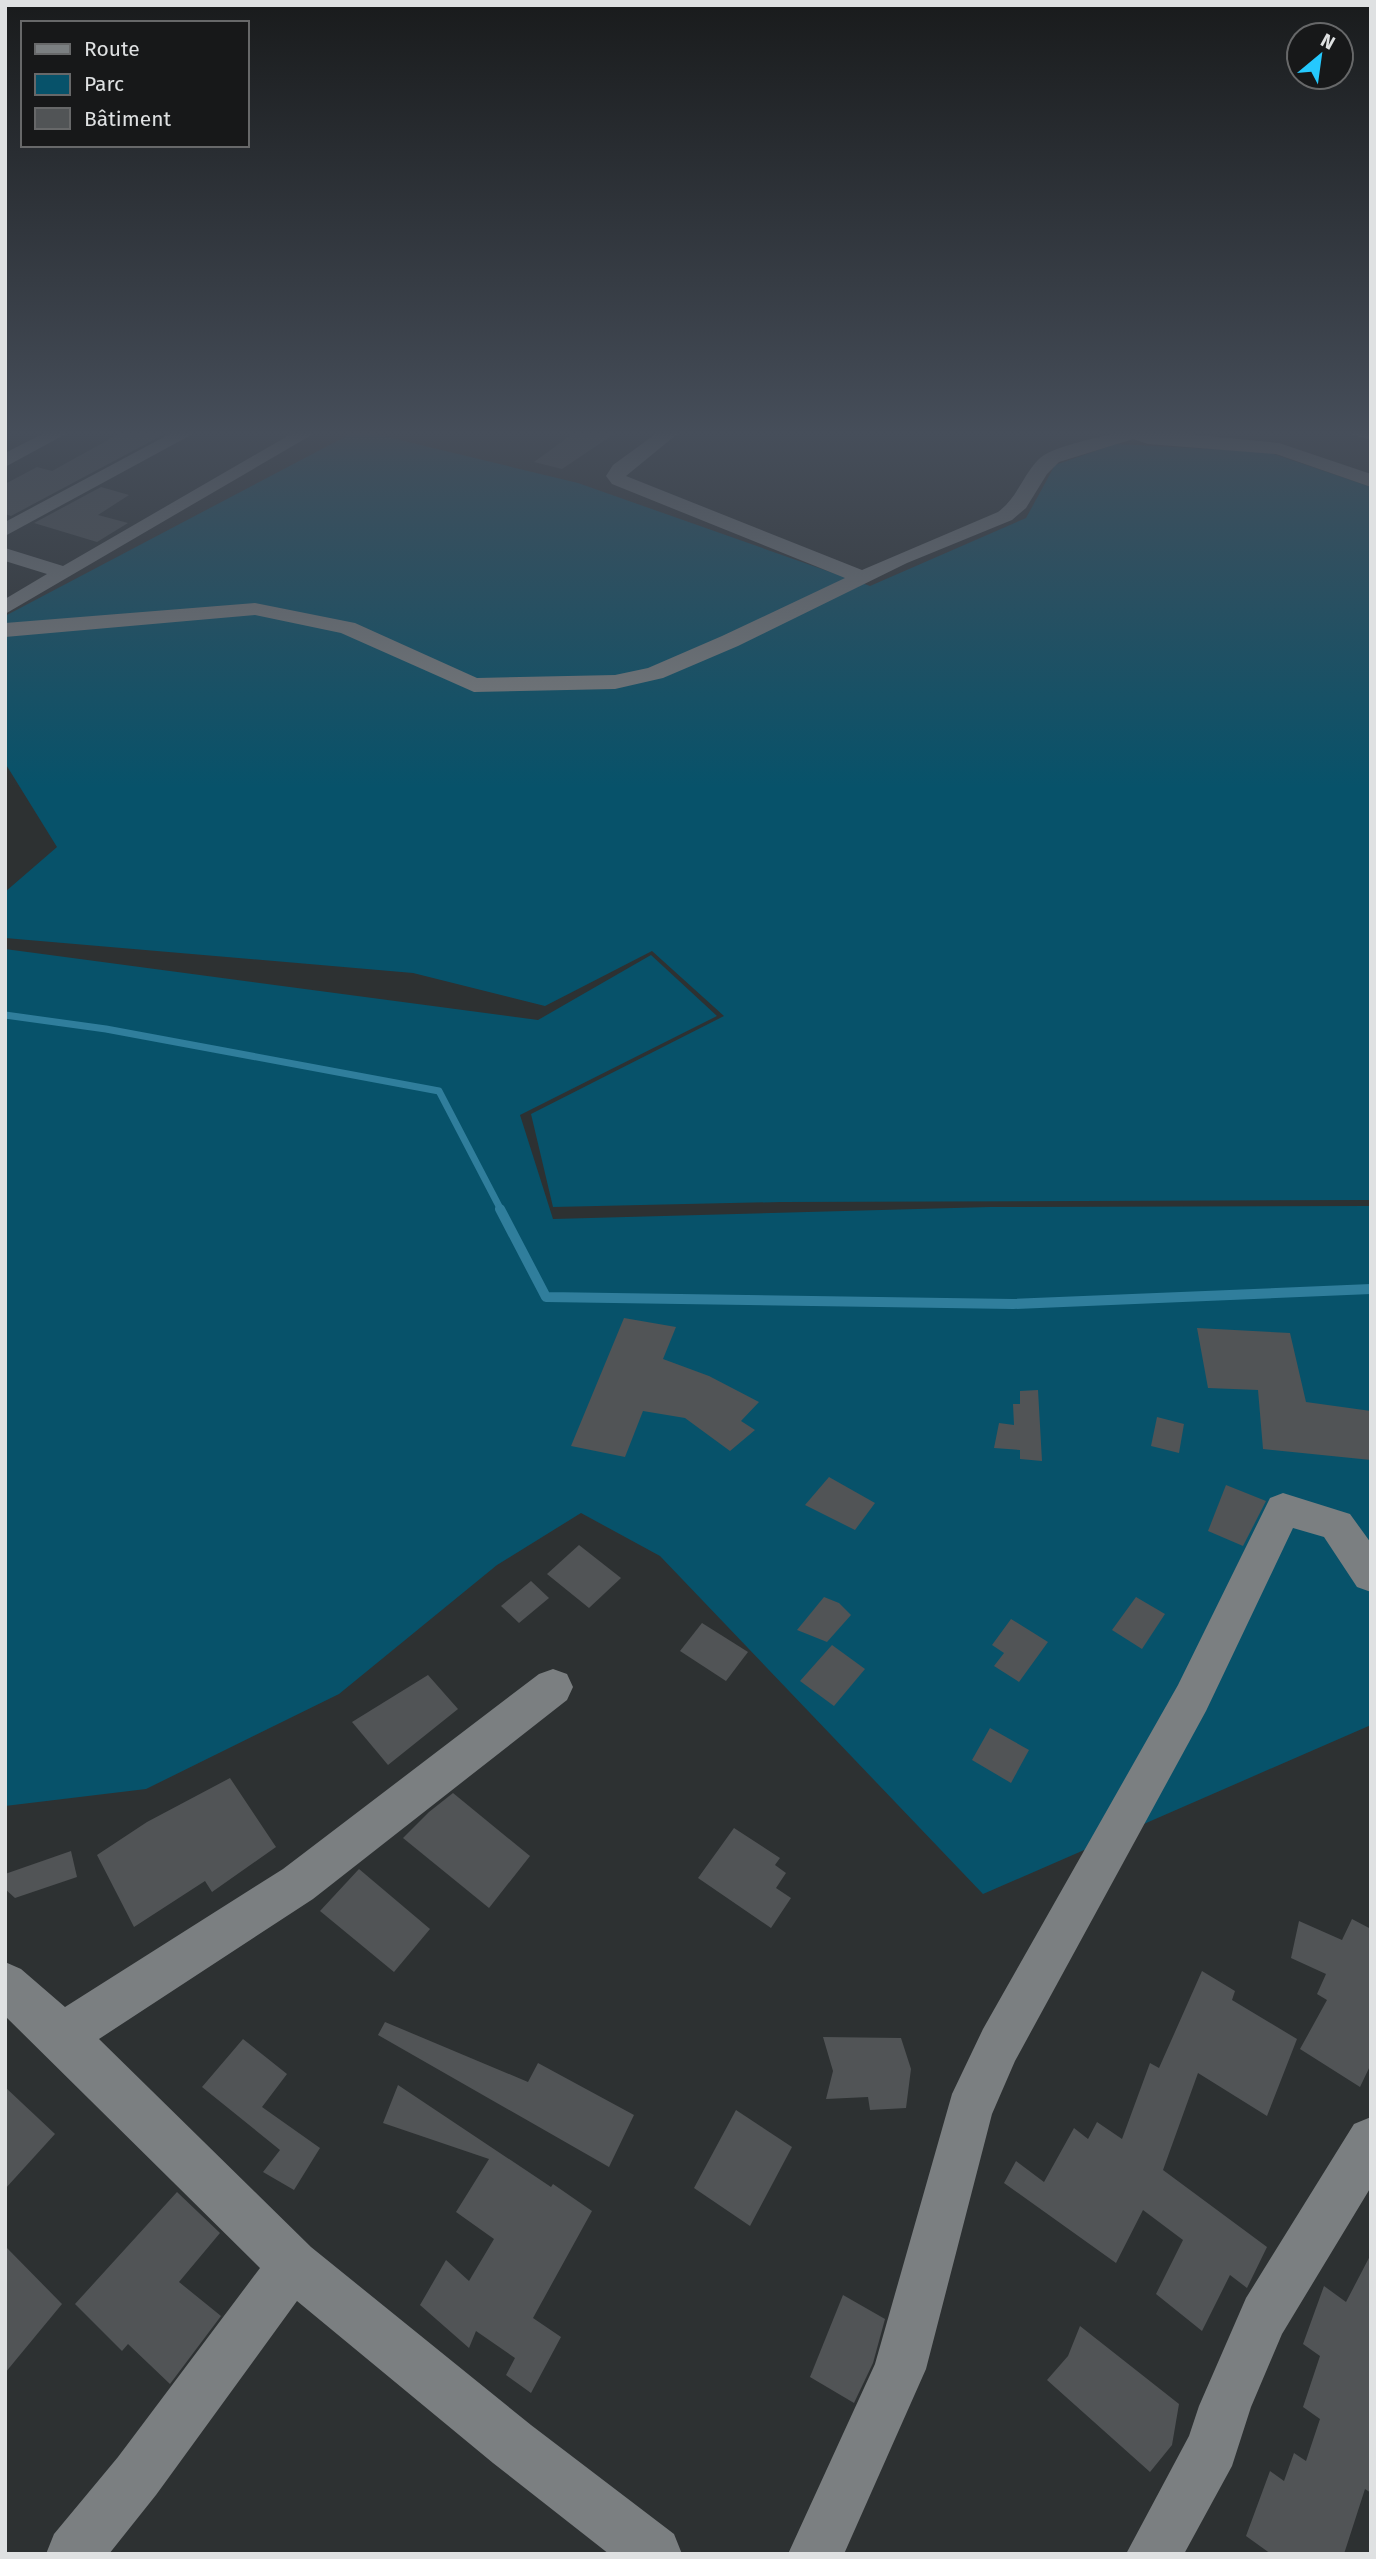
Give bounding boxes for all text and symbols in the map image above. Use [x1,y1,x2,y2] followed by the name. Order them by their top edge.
[21,21,248,147] legend
[1285,21,1355,91] north arrow
[1317,28,1339,55] text: N
[84,36,140,62] text: Route
[84,71,124,97] text: Parc
[84,106,171,132] text: Bâtiment

